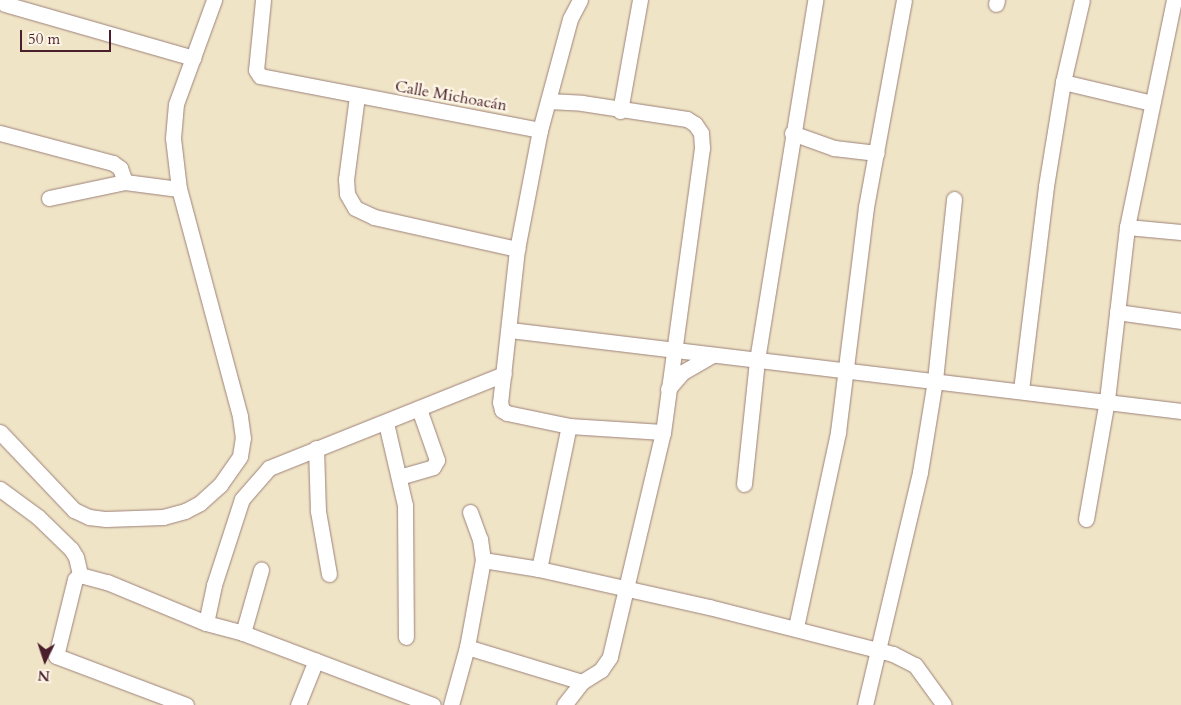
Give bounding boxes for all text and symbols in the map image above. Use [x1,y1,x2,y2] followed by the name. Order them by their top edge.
[22,20,114,52] scale bar
[28,29,60,49] text: 50 m
[394,77,508,115] street label: Calle Michoacán
[20,635,70,685] north arrow
[37,666,51,685] text: N

